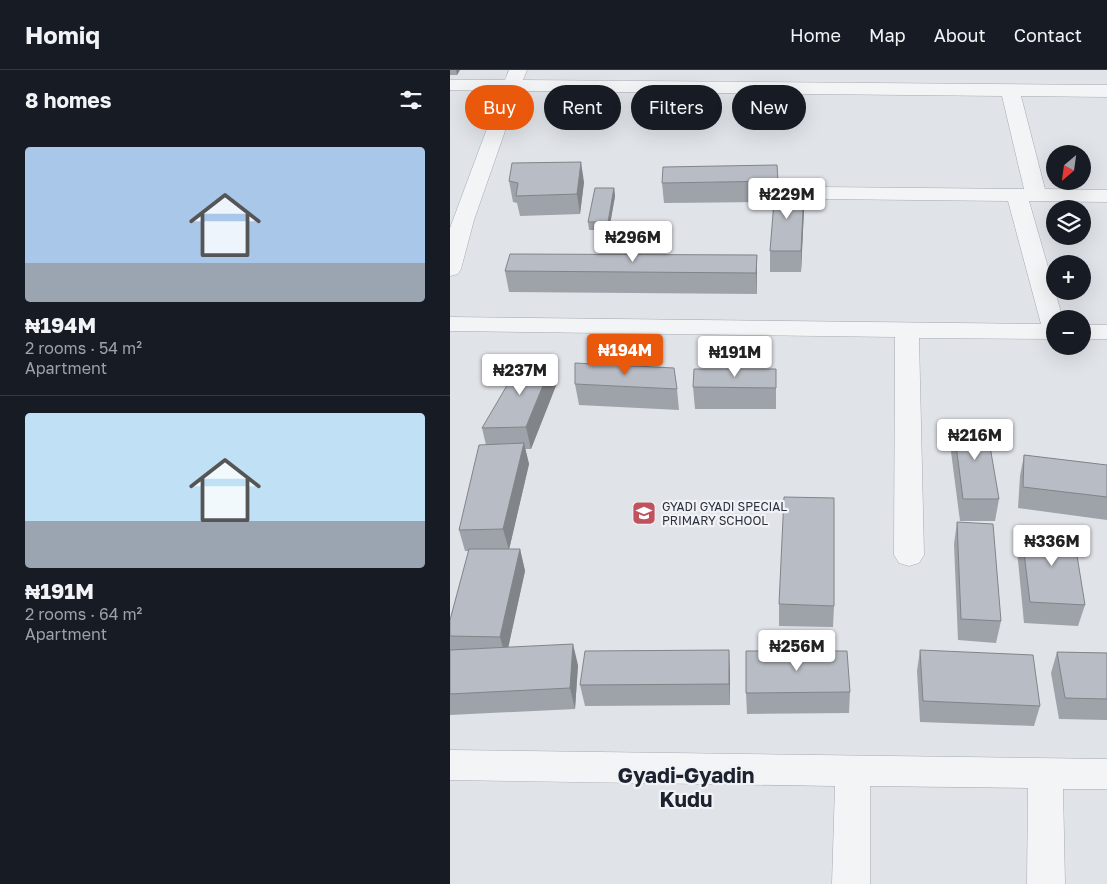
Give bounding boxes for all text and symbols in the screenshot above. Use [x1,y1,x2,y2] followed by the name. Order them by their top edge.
[25,20,100,49] text: Homiq
[790,24,841,46] text: Home
[869,24,906,46] text: Map
[934,24,986,46] text: About
[1014,24,1082,46] text: Contact
[465,85,534,130] chip: Buy
[544,85,621,130] chip: Rent
[631,85,722,130] chip: Filters
[732,85,806,130] chip: New
[397,86,425,114] icon: filters
[25,87,112,113] text: 8 homes
[1046,145,1091,190] north arrow
[1046,145,1091,355] map controls
[752,178,822,220] pin: ₦229M
[180,180,270,270] icon: home
[759,184,815,204] text: ₦229M
[1046,200,1091,245] button: layers
[598,220,668,263] pin: ₦296M
[605,227,661,247] text: ₦296M
[1046,255,1091,300] button: +
[1046,310,1091,355] button: −
[25,312,96,338] text: ₦194M
[590,334,660,376] pin: ₦194M
[700,336,770,378] pin: ₦191M
[25,338,142,358] text: 2 rooms · 54 m²
[598,340,652,360] text: ₦194M
[709,342,761,362] text: ₦191M
[485,354,555,396] pin: ₦237M
[25,358,107,378] text: Apartment
[493,360,547,380] text: ₦237M
[940,418,1010,461] pin: ₦216M
[948,425,1002,445] text: ₦216M
[180,445,270,535] icon: home
[662,499,787,528] place label: GYADI GYADI SPECIAL PRIMARY SCHOOL
[631,500,657,526] school or university icon: GYADI GYADI SPECIAL PRIMARY SCHOOL
[1017,524,1087,567] pin: ₦336M
[1024,531,1080,551] text: ₦336M
[25,578,94,604] text: ₦191M
[25,604,142,624] text: 2 rooms · 64 m²
[25,624,107,644] text: Apartment
[762,630,832,672] pin: ₦256M
[769,636,825,656] text: ₦256M
[618,762,755,812] district label: Gyadi-Gyadin Kudu

